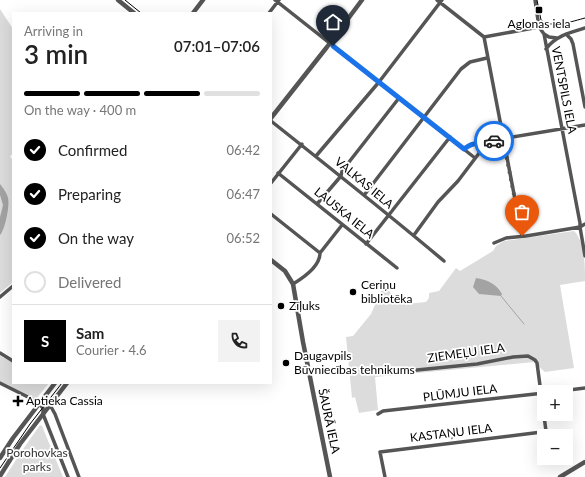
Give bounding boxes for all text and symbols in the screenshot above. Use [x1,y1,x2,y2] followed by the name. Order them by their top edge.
[316,5,350,46] pin
[534,5,544,15] marker: Aglonas iela
[322,11,344,33] icon: home
[508,16,570,31] place label: Aglonas iela
[24,23,83,39] text: Arriving in
[174,37,260,55] text: 07:01–07:06
[24,38,88,70] text: 3 min
[549,45,580,136] street label: VENTSPILS IELA
[24,102,136,118] text: On the way · 400 m
[474,121,514,161] courier
[483,130,505,152] icon: car
[24,139,46,161] icon: check
[58,141,127,159] text: Confirmed
[227,142,260,158] text: 06:42
[332,154,397,212] street label: VALKAS IELA
[24,183,46,205] icon: check
[311,184,378,242] street label: LAUSKA IELA
[58,185,121,203] text: Preparing
[227,186,260,202] text: 06:47
[505,195,539,236] pin
[511,201,533,223] icon: bag
[24,227,46,249] icon: check
[58,229,134,247] text: On the way
[227,230,260,246] text: 06:52
[58,273,121,291] text: Delivered
[361,277,412,306] place label: Ceriņu bibliotēka
[348,287,358,297] marker: Ceriņu bibliotēka
[289,298,320,313] place label: Zīļuks
[276,301,286,311] marker: Zīļuks
[218,320,260,362] button: phone
[76,324,104,342] text: Sam
[41,332,49,350] text: S
[426,340,506,365] street label: ZIEMEĻU IELA
[76,342,147,358] text: Courier · 4.6
[294,348,415,377] place label: Daugavpils Būvniecības tehnikums
[281,358,291,368] marker: Daugavpils Būvniecības tehnikums
[422,380,499,404] street label: PLŪMJU IELA
[537,385,573,465] map controls
[537,385,573,421] button: +
[315,387,344,456] street label: ŠAURĀ IELA
[26,393,103,408] place label: Aptieka Cassia
[13,396,23,406] marker: Aptieka Cassia
[409,420,494,445] street label: KASTAŅU IELA
[537,429,573,465] button: −
[6,445,68,474] park label: Porohovkas parks

